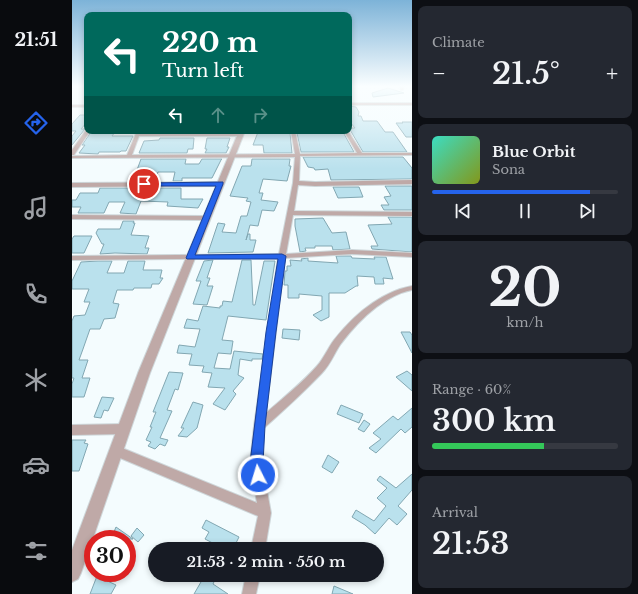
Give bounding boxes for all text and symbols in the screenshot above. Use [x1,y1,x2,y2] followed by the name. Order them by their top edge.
[162,25,258,60] text: 220 m
[96,28,148,80] icon: left
[14,29,58,51] text: 21:51
[432,34,485,51] text: Climate
[492,55,560,92] text: 21.5°
[162,60,244,82] text: Turn left
[432,60,446,87] text: −
[606,60,618,87] text: +
[165,104,187,126] icon: left
[207,104,229,126] icon: ahead
[249,104,271,126] icon: right
[22,109,50,137] icon: directions
[492,142,575,161] text: Blue Orbit
[492,161,525,178] text: Sona
[127,167,161,201] pin
[133,173,155,195] icon: arrive
[22,194,50,222] icon: music
[452,200,474,222] icon: previous
[514,200,536,222] icon: pause
[576,200,598,222] icon: next
[488,256,562,320] text: 20
[22,280,50,308] icon: phone
[507,314,543,331] text: km/h
[22,366,50,394] icon: climate
[432,381,511,398] text: Range · 60%
[432,402,556,439] text: 300 km
[22,451,50,479] icon: car
[237,454,279,496] position arrow
[432,504,478,521] text: Arrival
[432,525,509,562] text: 21:53
[84,530,136,582] speed limit sign: 30
[22,537,50,565] icon: filters
[187,552,345,571] text: 21:53 · 2 min · 550 m

